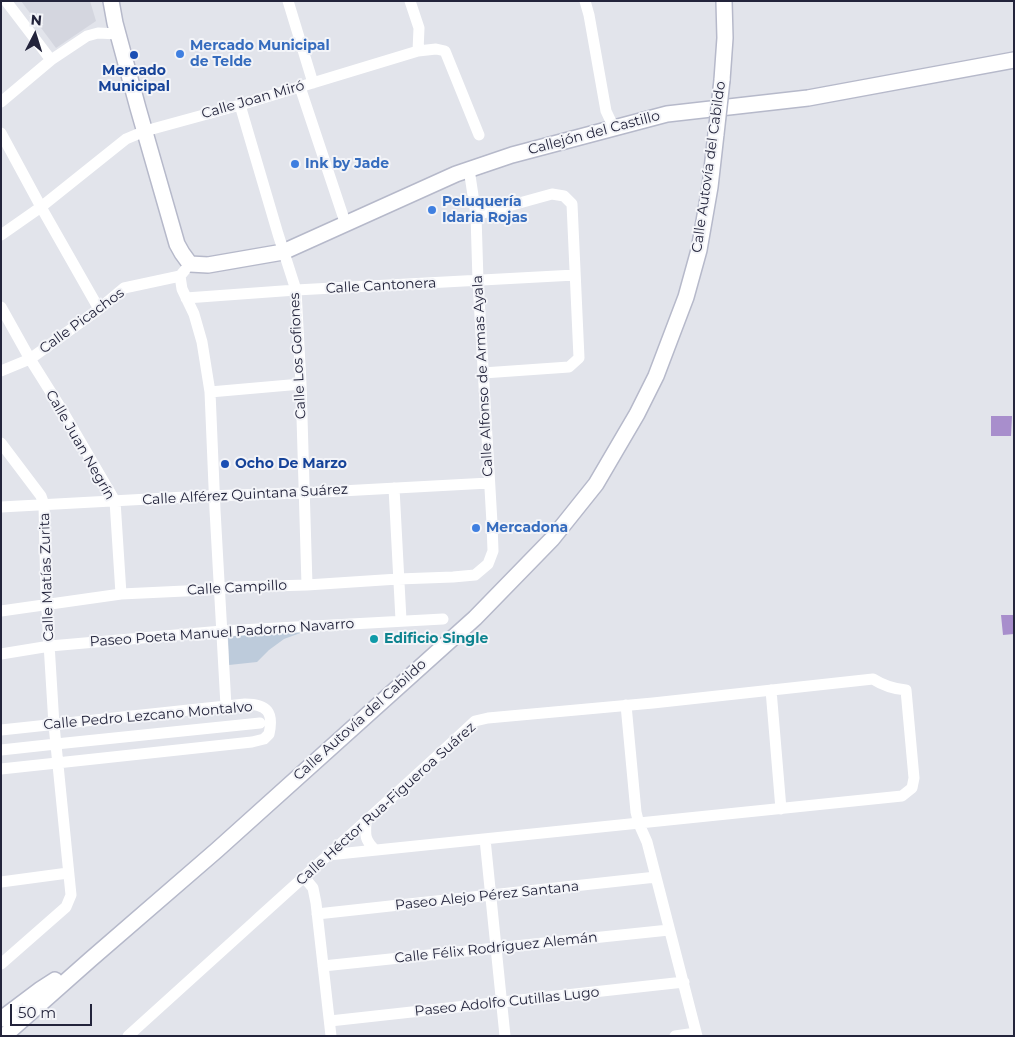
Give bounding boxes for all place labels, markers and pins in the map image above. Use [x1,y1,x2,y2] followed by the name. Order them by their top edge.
[190,38,330,70] place label: Mercado Municipal de Telde
[174,48,186,60] marker: Mercado Municipal de Telde
[128,49,140,61] marker: Mercado Municipal
[98,63,170,95] place label: Mercado Municipal
[305,156,389,172] place label: Ink by Jade
[289,158,301,170] marker: Ink by Jade
[442,194,527,226] place label: Peluquería Idaria Rojas
[426,204,438,216] marker: Peluquería Idaria Rojas
[235,456,347,472] place label: Ocho De Marzo
[219,458,231,470] marker: Ocho De Marzo
[486,520,568,536] place label: Mercadona
[470,522,482,534] marker: Mercadona
[384,631,488,647] place label: Edificio Single
[368,633,380,645] marker: Edificio Single

